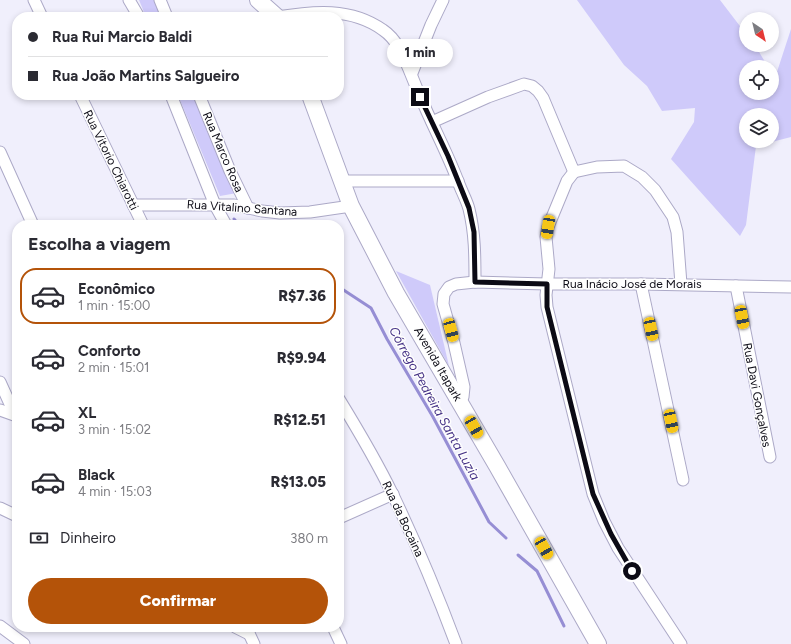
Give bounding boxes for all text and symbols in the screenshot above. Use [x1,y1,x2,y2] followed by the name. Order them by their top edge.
[739,12,779,52] north arrow
[739,12,779,148] map controls
[52,28,192,46] text: Rua Rui Marcio Baldi
[387,39,453,67] callout: 1 min
[404,45,436,60] text: 1 min
[739,60,779,100] button: locate
[52,67,240,85] text: Rua João Martins Salgueiro
[411,88,429,106] route end
[81,108,141,212] street label: Rua Vitorio Chiarotti
[739,108,779,148] button: layers
[200,110,246,194] street label: Rua Marco Rosa
[186,197,298,219] street label: Rua Vitalino Santana
[540,214,556,240] car
[28,233,171,255] text: Escolha a viagem
[562,277,702,291] street label: Rua Inácio José de Morais
[30,278,66,314] icon: car
[78,280,155,298] text: Econômico
[278,287,326,305] text: R$7.36
[78,298,150,313] text: 1 min · 15:00
[734,304,750,330] car
[643,316,659,342] car
[442,317,460,343] car
[386,324,483,483] water label: Córrego Pedreira Santa Luzia
[411,324,465,404] street label: Avenida Itapark
[30,340,66,376] icon: car
[78,342,141,360] text: Conforto
[740,342,774,449] street label: Rua Davi Gonçalves
[277,349,326,367] text: R$9.94
[78,360,149,375] text: 2 min · 15:01
[30,402,66,438] icon: car
[78,404,96,422] text: XL
[663,408,679,434] car
[274,411,326,429] text: R$12.51
[463,414,485,440] car
[78,422,151,437] text: 3 min · 15:02
[30,464,66,500] icon: car
[78,466,115,484] text: Black
[271,473,326,491] text: R$13.05
[379,479,427,559] street label: Rua da Bocaina
[78,484,152,499] text: 4 min · 15:03
[28,527,50,549] icon: cash
[60,529,116,547] text: Dinheiro
[290,531,328,546] text: 380 m
[533,535,555,561] car
[623,562,641,580] route start
[28,578,328,624] button: Confirmar

